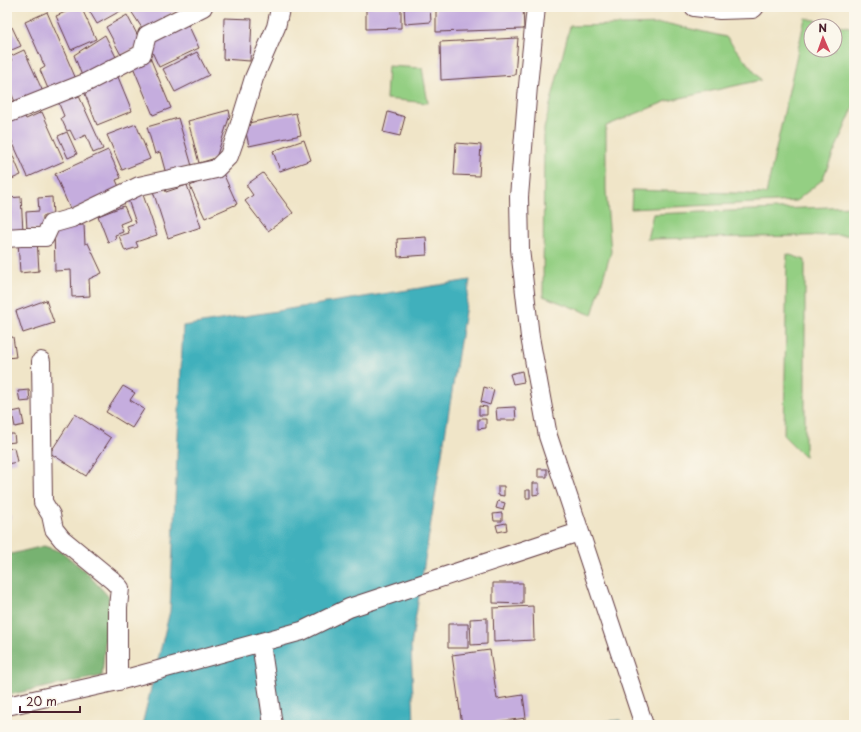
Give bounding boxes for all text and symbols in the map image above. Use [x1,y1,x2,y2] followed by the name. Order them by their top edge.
[803,18,843,58] north arrow
[818,19,828,36] text: N
[20,688,80,714] scale bar
[26,692,57,710] text: 20 m

